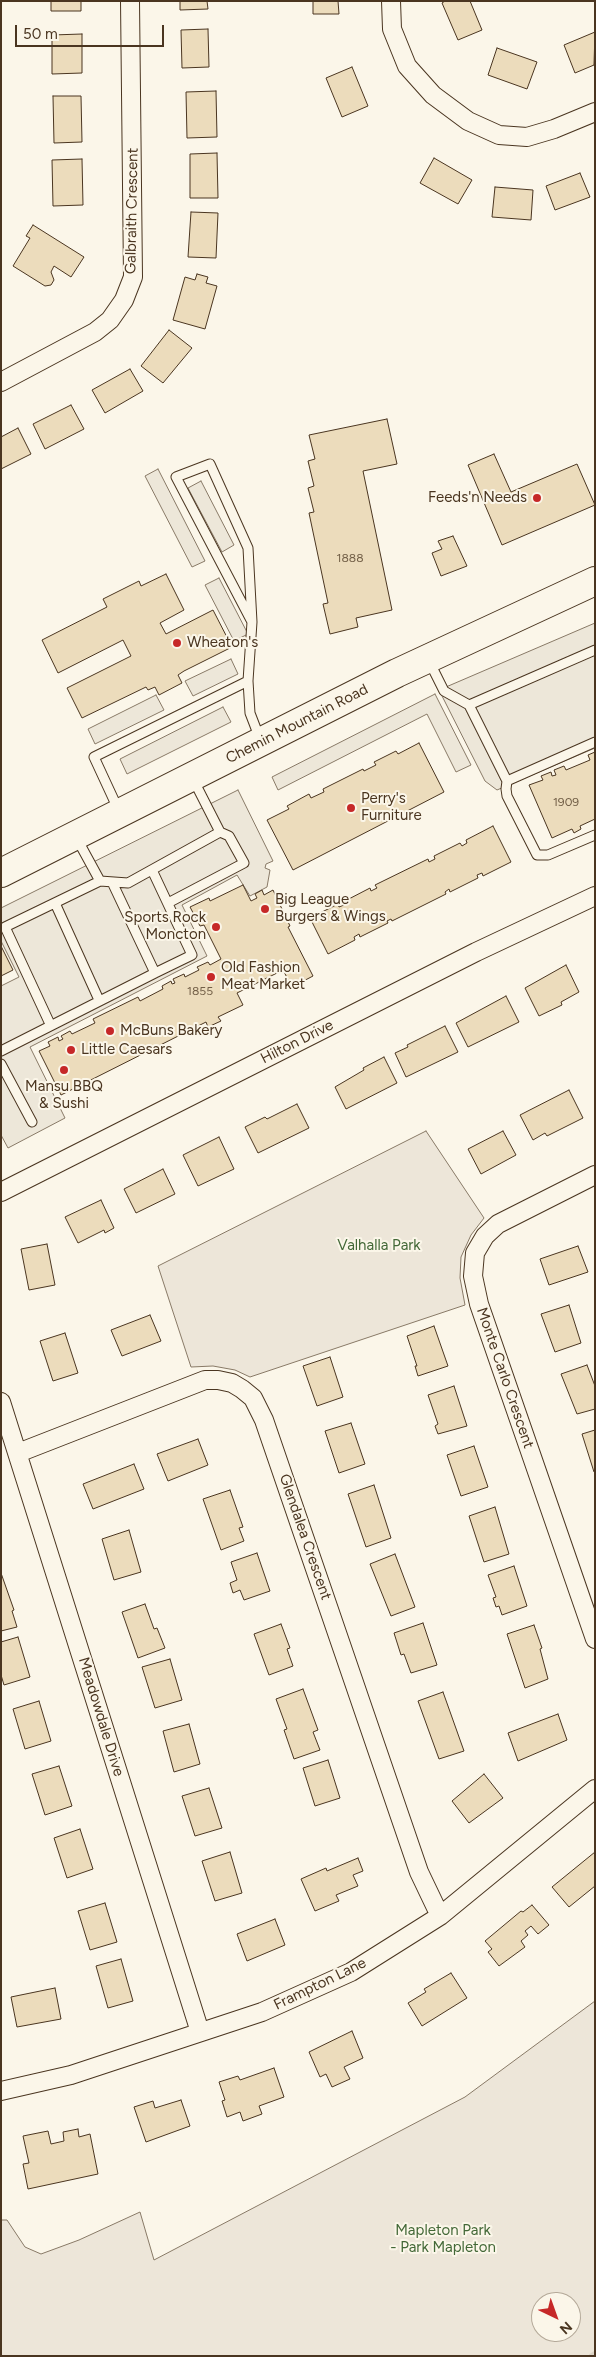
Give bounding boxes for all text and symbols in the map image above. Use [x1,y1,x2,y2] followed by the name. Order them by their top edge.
[18,15,166,47] scale bar
[23,25,58,43] text: 50 m
[122,148,142,274] street label: Galbraith Crescent
[428,489,527,507] place label: Feeds'n Needs
[531,492,543,504] marker: Feeds'n Needs
[336,551,364,565] house number: 1888
[187,634,258,652] place label: Wheaton's
[171,637,183,649] marker: Wheaton's
[223,680,371,768] street label: Chemin Mountain Road
[361,790,422,825] place label: Perry's Furniture
[553,795,579,809] house number: 1909
[345,802,357,814] marker: Perry's Furniture
[275,891,386,926] place label: Big League Burgers & Wings
[259,903,271,915] marker: Big League Burgers & Wings
[124,909,206,944] place label: Sports Rock Moncton
[210,921,222,933] marker: Sports Rock Moncton
[221,959,305,994] place label: Old Fashion Meat Market
[205,971,217,983] marker: Old Fashion Meat Market
[187,984,213,998] house number: 1855
[258,1016,336,1068] street label: Hilton Drive
[120,1022,222,1040] place label: McBuns Bakery
[104,1025,116,1037] marker: McBuns Bakery
[81,1041,172,1059] place label: Little Caesars
[65,1044,77,1056] marker: Little Caesars
[58,1064,70,1076] marker: Mansu BBQ & Sushi
[25,1078,103,1113] place label: Mansu BBQ & Sushi
[337,1237,421,1255] park label: Valhalla Park
[472,1305,538,1451] street label: Monte Carlo Crescent
[275,1472,335,1602] street label: Glendalea Crescent
[74,1655,128,1779] street label: Meadowdale Drive
[271,1954,369,2014] street label: Frampton Lane
[390,2222,496,2257] park label: Mapleton Park - Park Mapleton
[531,2292,581,2342] north arrow
[556,2318,575,2338] text: N

